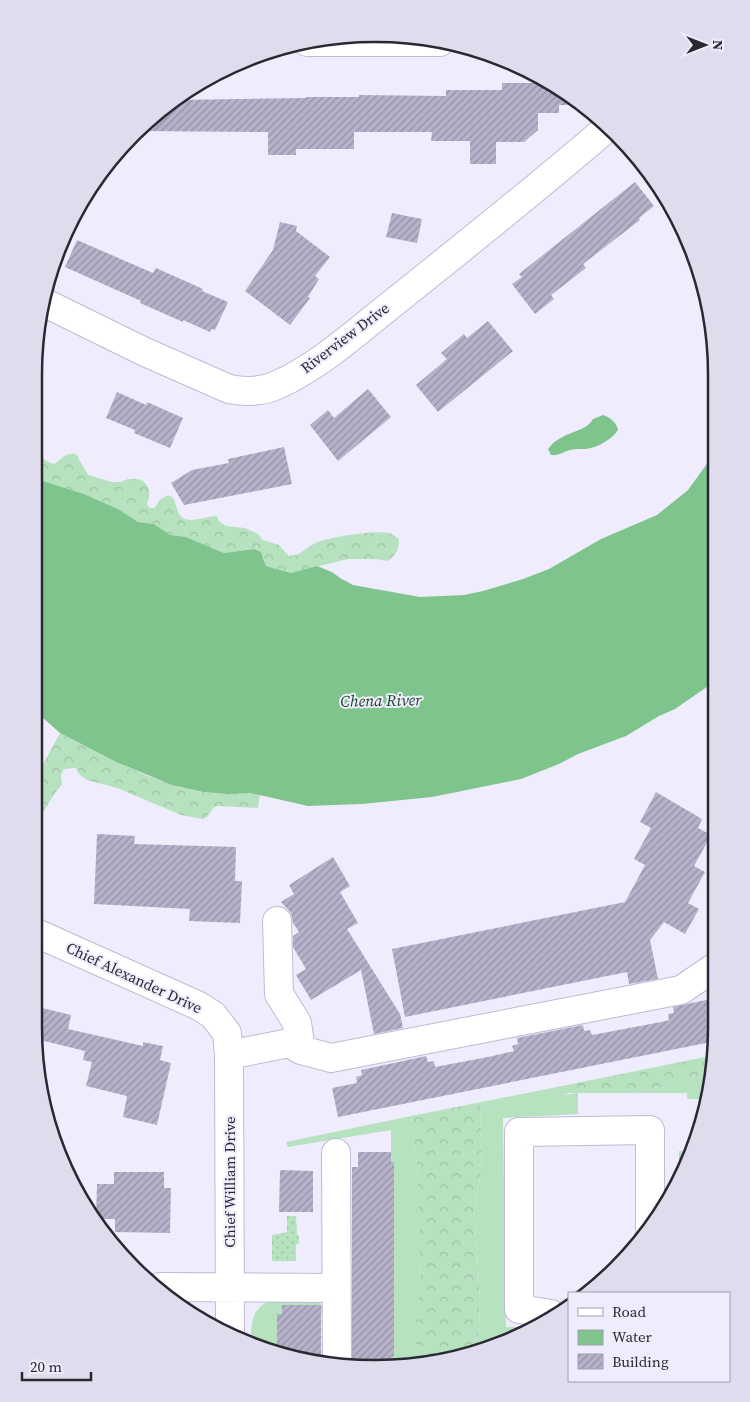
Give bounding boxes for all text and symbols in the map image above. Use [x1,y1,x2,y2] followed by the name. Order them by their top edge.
[680,20,730,70] north arrow
[708,40,728,50] text: N
[296,297,394,378] street label: Riverview Drive
[340,688,422,712] water label: Chena River
[63,937,206,1018] street label: Chief Alexander Drive
[219,1116,240,1248] street label: Chief William Drive
[568,1292,730,1382] legend
[612,1301,646,1322] text: Road
[612,1326,653,1347] text: Water
[22,1350,91,1382] scale bar
[612,1351,669,1372] text: Building
[30,1356,62,1377] text: 20 m

